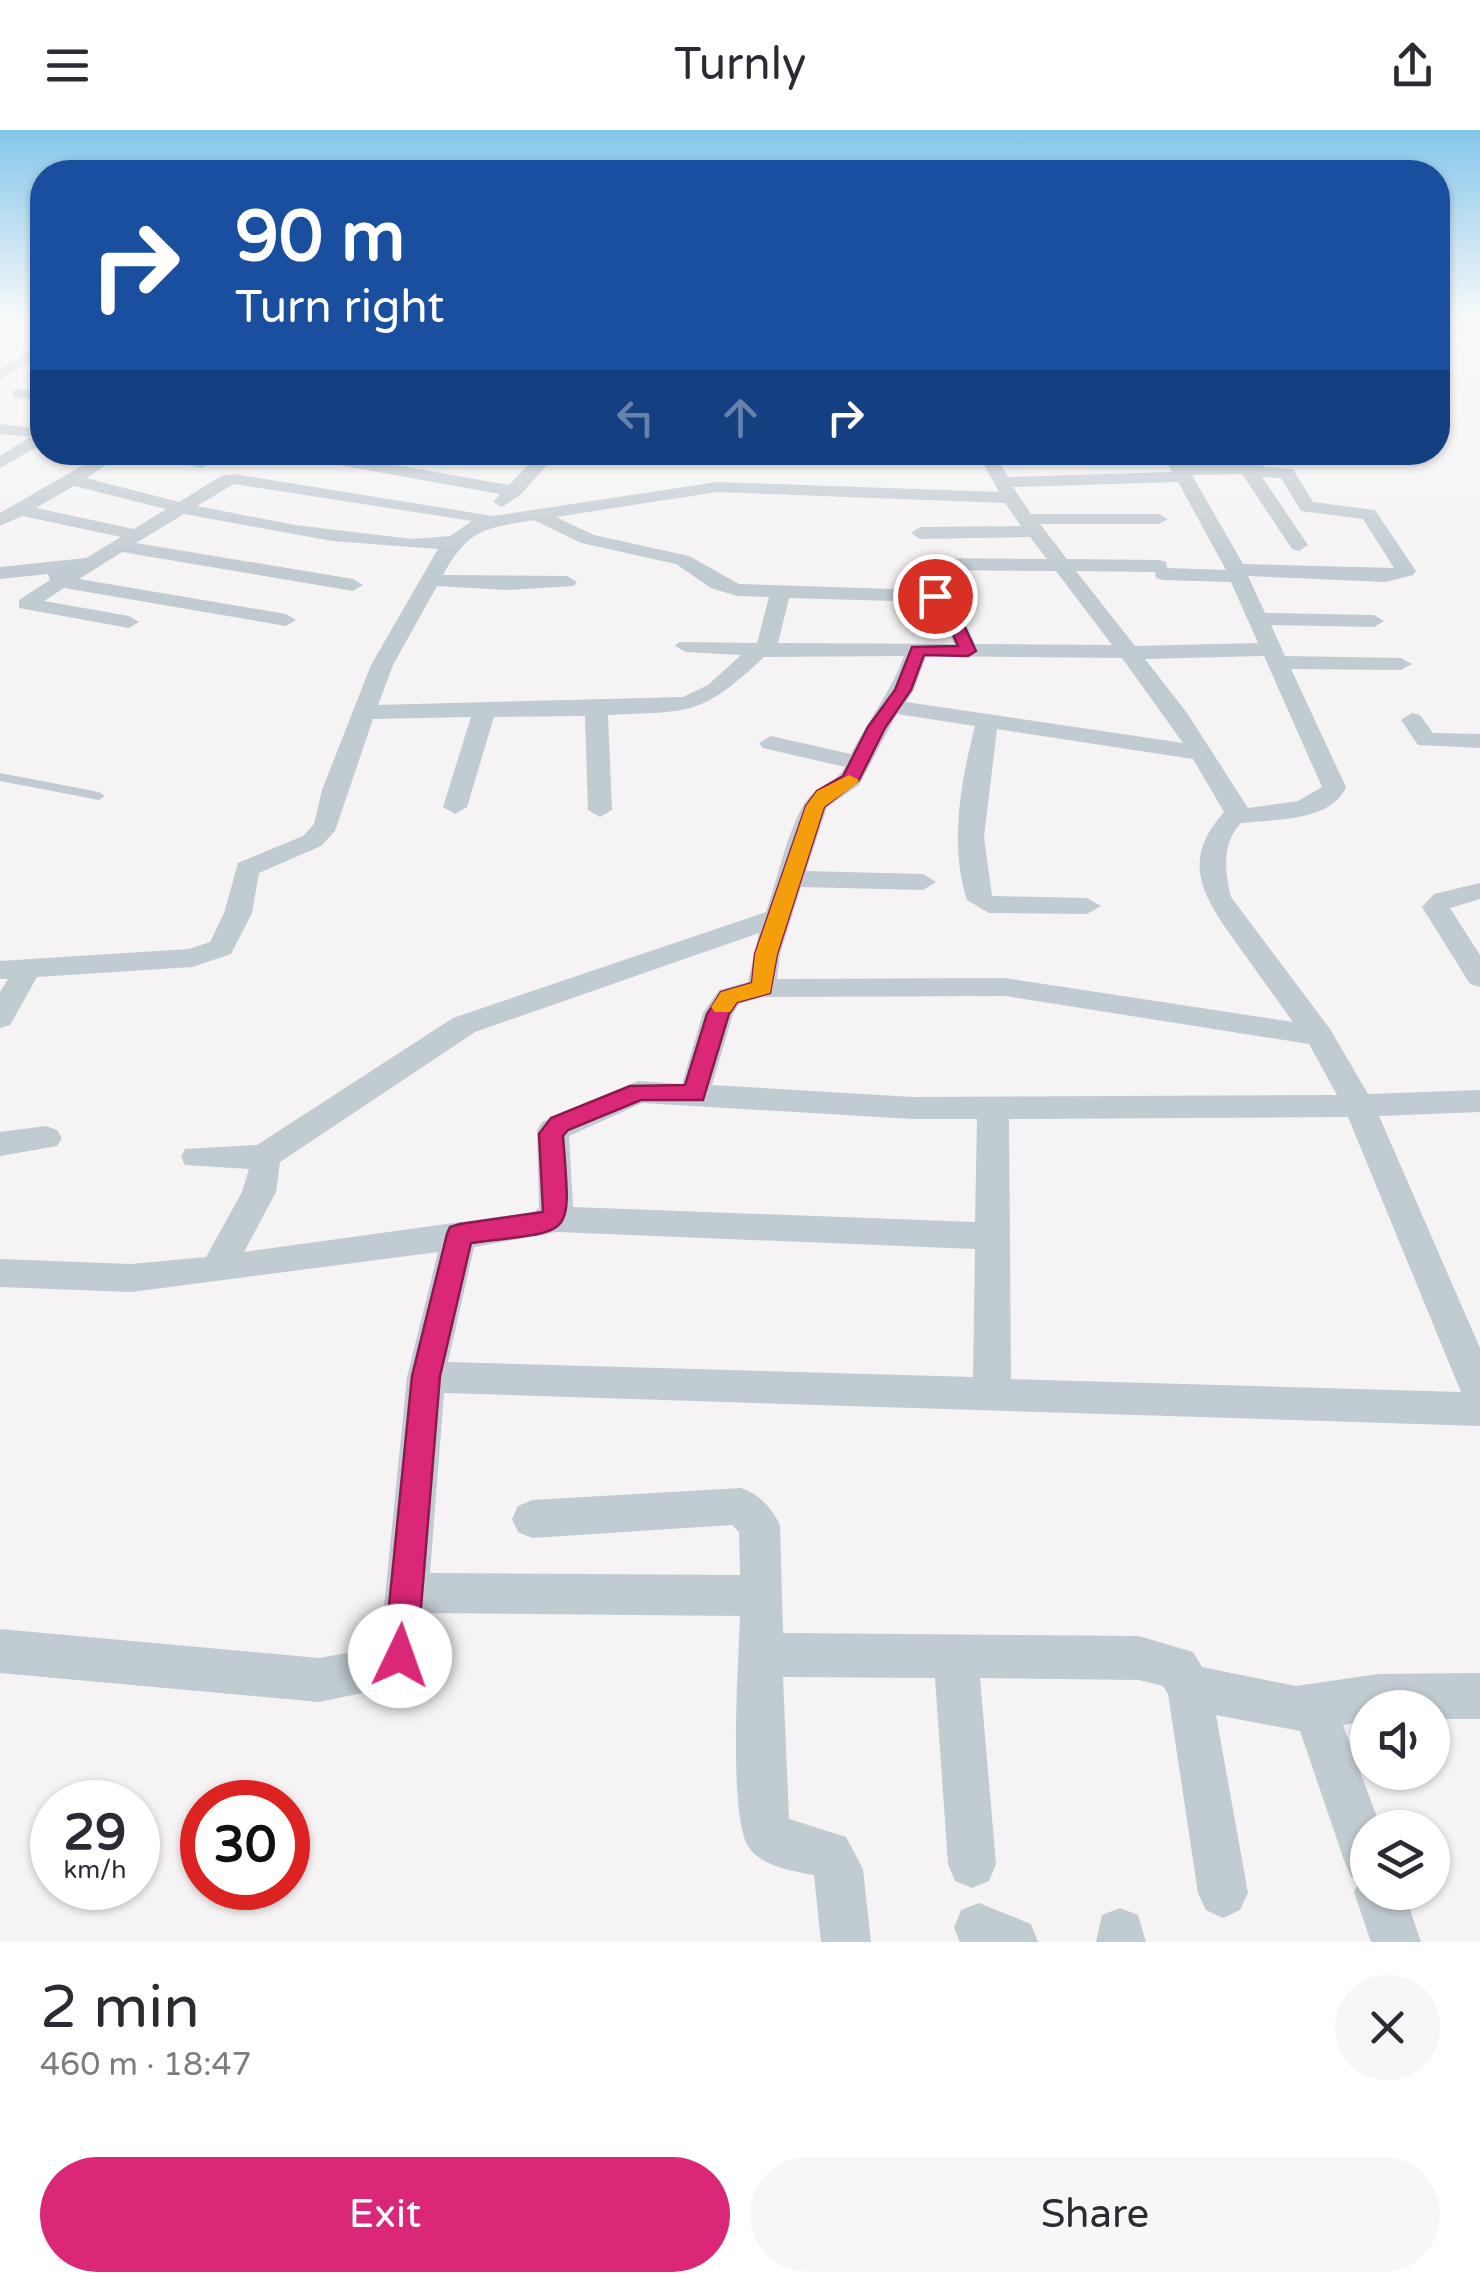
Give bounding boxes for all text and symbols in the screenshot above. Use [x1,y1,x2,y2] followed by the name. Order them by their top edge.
[40,38,95,93] icon: menu
[674,38,806,92] text: Turnly
[1385,38,1440,93] icon: share
[235,196,405,280] text: 90 m
[70,200,200,330] icon: right
[235,281,444,335] text: Turn right
[608,390,663,445] icon: left
[713,390,768,445] icon: ahead
[818,390,873,445] icon: right
[893,554,978,639] pin
[908,569,963,624] icon: arrive
[348,1604,452,1708] position arrow
[1350,1690,1450,1910] map controls
[1350,1690,1450,1790] button: sound
[180,1780,310,1910] speed limit sign: 30
[64,1803,126,1863] text: 29
[1350,1810,1450,1910] button: layers
[64,1855,126,1885] text: km/h
[40,1972,200,2044] text: 2 min
[1335,1975,1440,2080] button: close
[40,2046,252,2084] text: 460 m · 18:47
[40,2157,730,2272] button: Exit
[750,2157,1440,2272] button: Share

